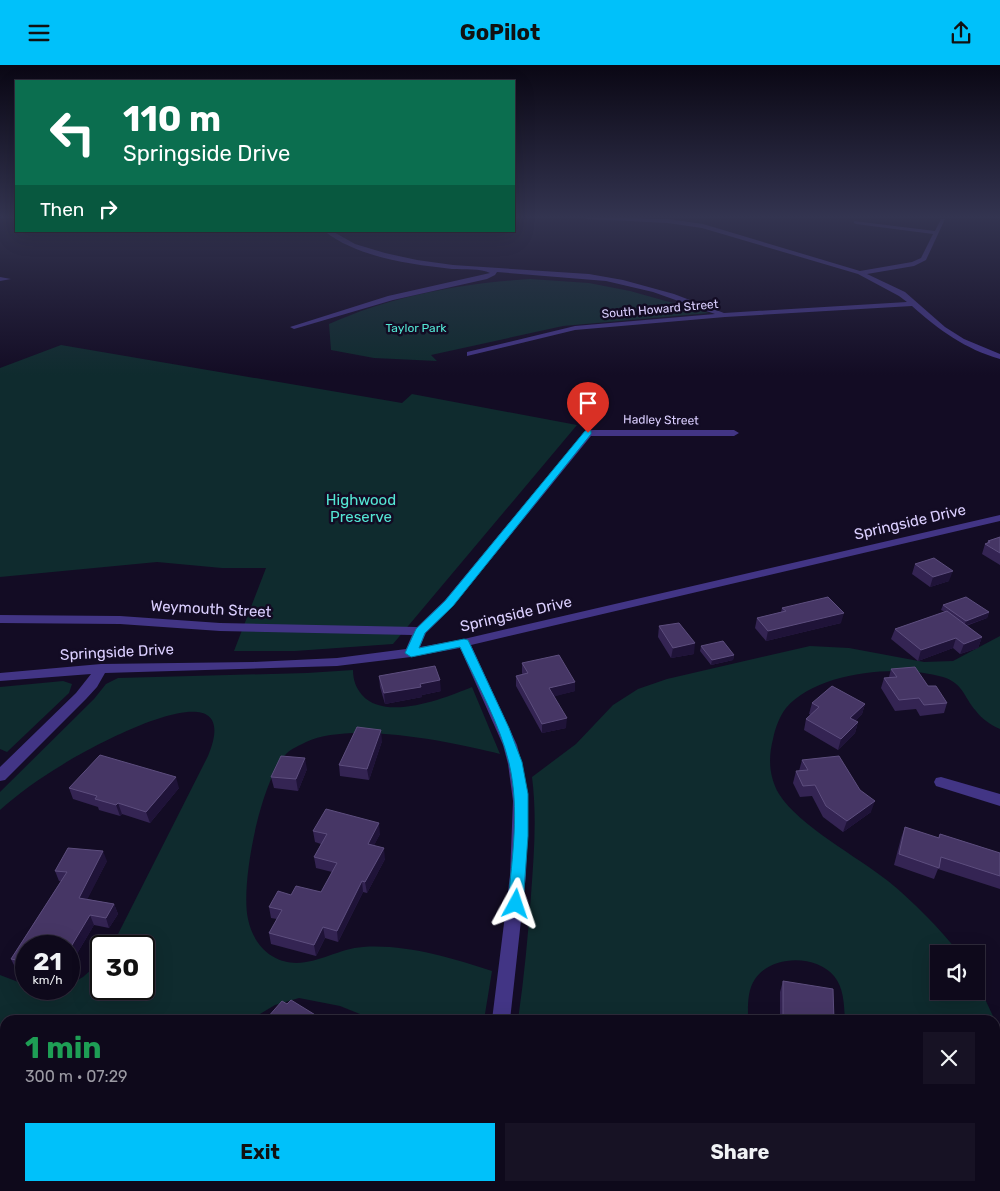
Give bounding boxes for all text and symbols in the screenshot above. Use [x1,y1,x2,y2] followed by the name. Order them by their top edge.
[25,19,53,47] icon: menu
[460,19,540,46] text: GoPilot
[947,19,975,47] icon: share
[123,98,221,140] text: 110 m
[40,100,105,165] icon: left
[123,140,290,167] text: Springside Drive
[94,195,122,223] icon: right
[40,198,84,221] text: Then
[601,297,719,321] street label: South Howard Street
[386,321,447,335] park label: Taylor Park
[567,382,609,433] pin
[574,389,602,417] icon: arrive
[623,412,699,428] street label: Hadley Street
[326,491,396,526] park label: Highwood Preserve
[852,500,968,544] street label: Springside Drive
[458,592,574,636] street label: Springside Drive
[150,597,272,621] street label: Weymouth Street
[60,640,174,664] street label: Springside Drive
[489,877,541,929] position arrow
[90,935,155,1000] speed limit sign: 30
[930,945,985,1000] map controls
[930,945,985,1000] button: sound
[33,947,62,976] text: 21
[33,973,62,987] text: km/h
[25,1030,102,1066] text: 1 min
[923,1032,975,1084] button: close
[25,1067,128,1086] text: 300 m · 07:29
[25,1123,495,1181] button: Exit
[505,1123,975,1181] button: Share

